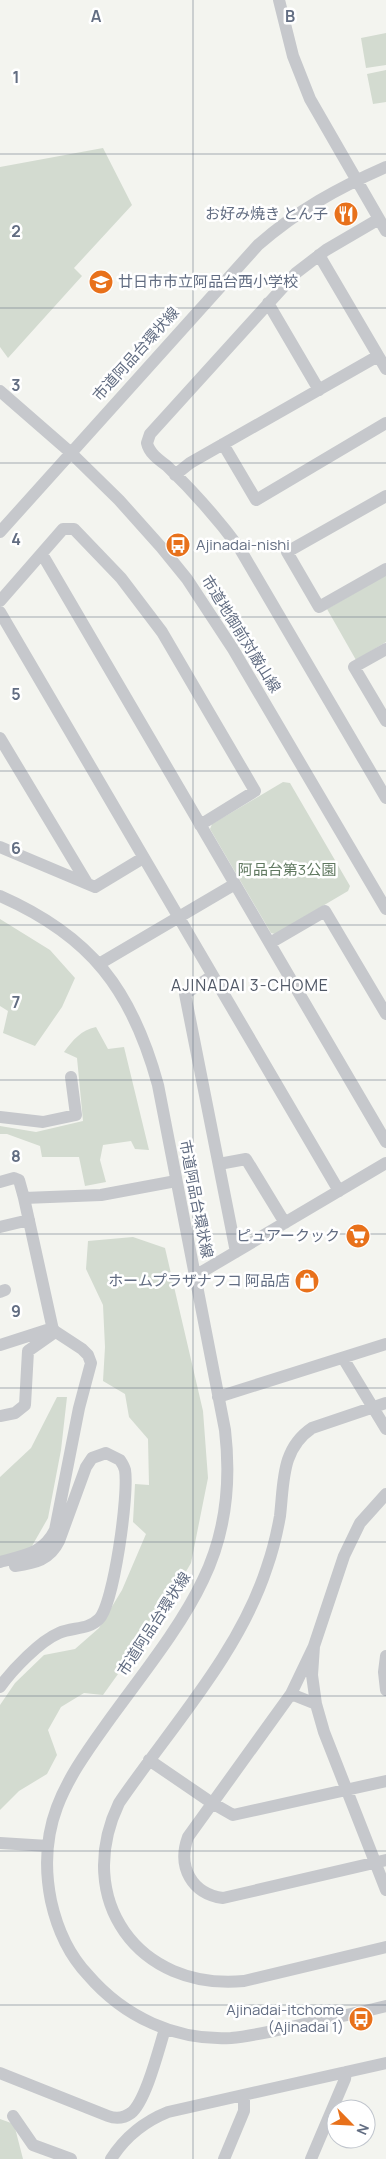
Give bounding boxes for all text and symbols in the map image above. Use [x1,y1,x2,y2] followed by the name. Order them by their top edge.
[91,5,102,27] text: A
[285,5,295,27] text: B
[12,66,20,88] text: 1
[333,201,359,227] restaurant icon: お好み焼き とん子
[205,203,328,224] place label: お好み焼き とん子
[11,220,21,242] text: 2
[88,269,114,295] school or university icon: 廿日市市立阿品台西小学校
[118,271,298,292] place label: 廿日市市立阿品台西小学校
[88,302,184,405] street label: 市道阿品台環状線
[11,374,21,396] text: 3
[11,528,21,550] text: 4
[165,532,191,558] bus stop icon: Ajinadai-nishi
[196,534,290,555] place label: Ajinadai-nishi
[197,571,286,697] street label: 市道地御前対厳山線
[11,683,21,705] text: 5
[11,837,21,859] text: 6
[238,859,336,880] park label: 阿品台第3公園
[171,974,329,996] district label: AJINADAI 3-CHOME
[12,991,20,1013] text: 7
[175,1138,218,1260] street label: 市道阿品台環状線
[11,1145,21,1167] text: 8
[345,1223,371,1249] supermarket icon: ピュアークック
[236,1225,340,1246] place label: ピュアークック
[294,1268,320,1294] shop icon: ホームプラザナフコ 阿品店
[108,1270,290,1291] place label: ホームプラザナフコ 阿品店
[11,1300,21,1322] text: 9
[112,1568,195,1680] street label: 市道阿品台環状線
[226,1999,344,2037] place label: Ajinadai-itchome (Ajinadai 1)
[348,2006,374,2032] bus stop icon: Ajinadai-itchome (Ajinadai 1)
[326,2099,376,2149] north arrow
[353,2121,374,2138] text: N

